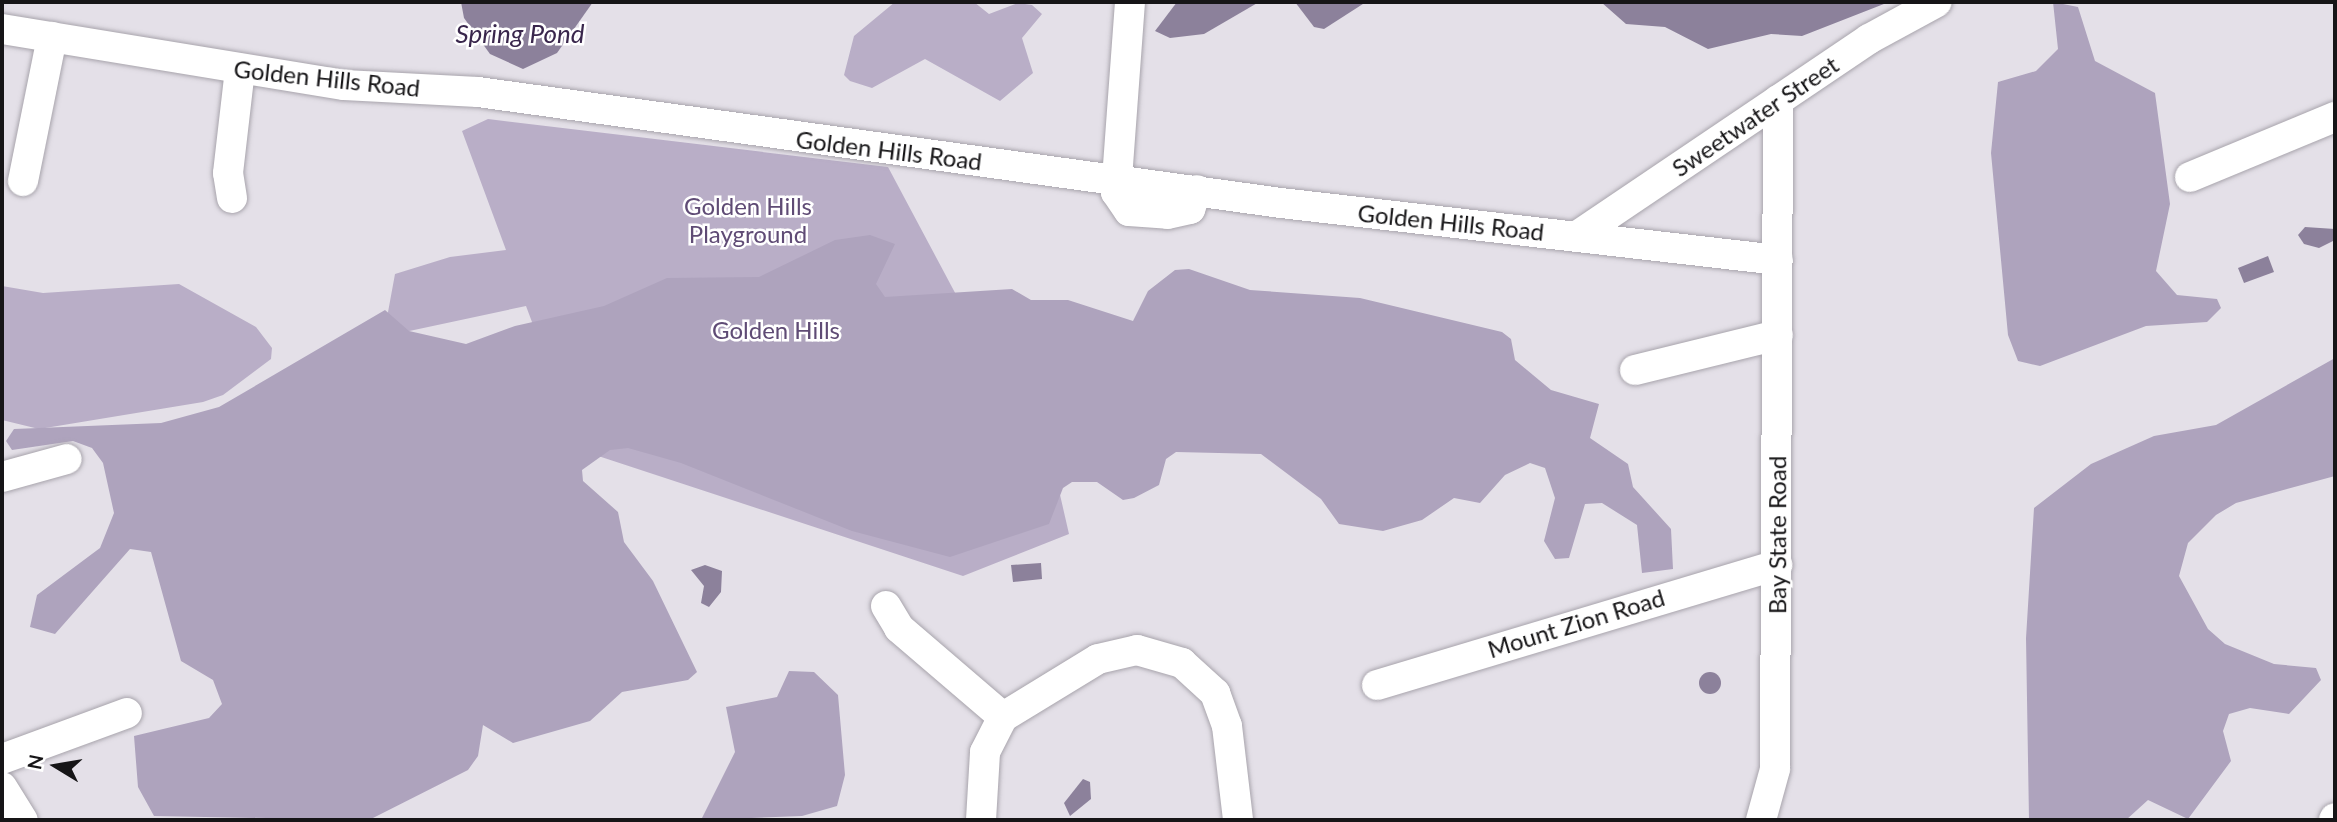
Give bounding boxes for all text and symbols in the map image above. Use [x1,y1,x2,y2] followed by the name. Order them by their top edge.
[456,18,584,50] water label: Spring Pond
[1666,50,1844,182] street label: Sweetwater Street
[232,54,422,102] street label: Golden Hills Road
[794,124,984,176] street label: Golden Hills Road
[684,192,812,248] park label: Golden Hills Playground
[1356,198,1546,246] street label: Golden Hills Road
[712,316,840,344] park label: Golden Hills
[1763,456,1791,614] street label: Bay State Road
[1484,582,1668,664] street label: Mount Zion Road
[21,731,91,801] north arrow
[22,753,48,771] text: N

